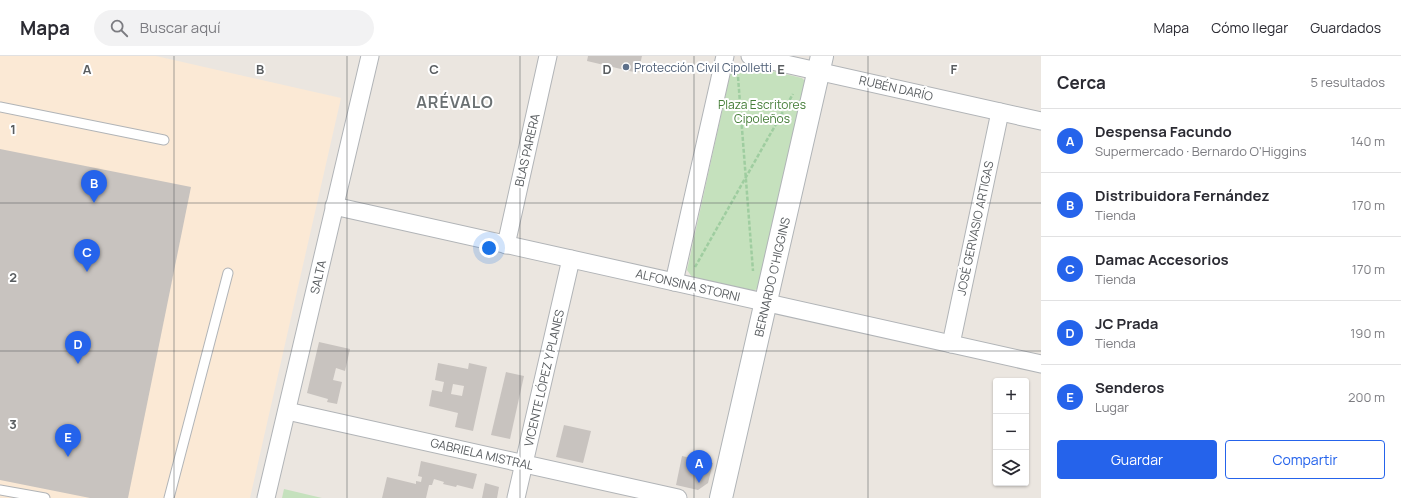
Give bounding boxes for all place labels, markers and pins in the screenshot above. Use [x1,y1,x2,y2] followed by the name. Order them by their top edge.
[634,59,772,76] place label: Protección Civil Cipolletti
[621,62,631,72] marker: Protección Civil Cipolletti
[81,170,107,203] pin: B
[74,239,100,272] pin: C
[65,331,91,364] pin: D
[55,424,81,457] pin: E
[686,450,712,483] pin: A

